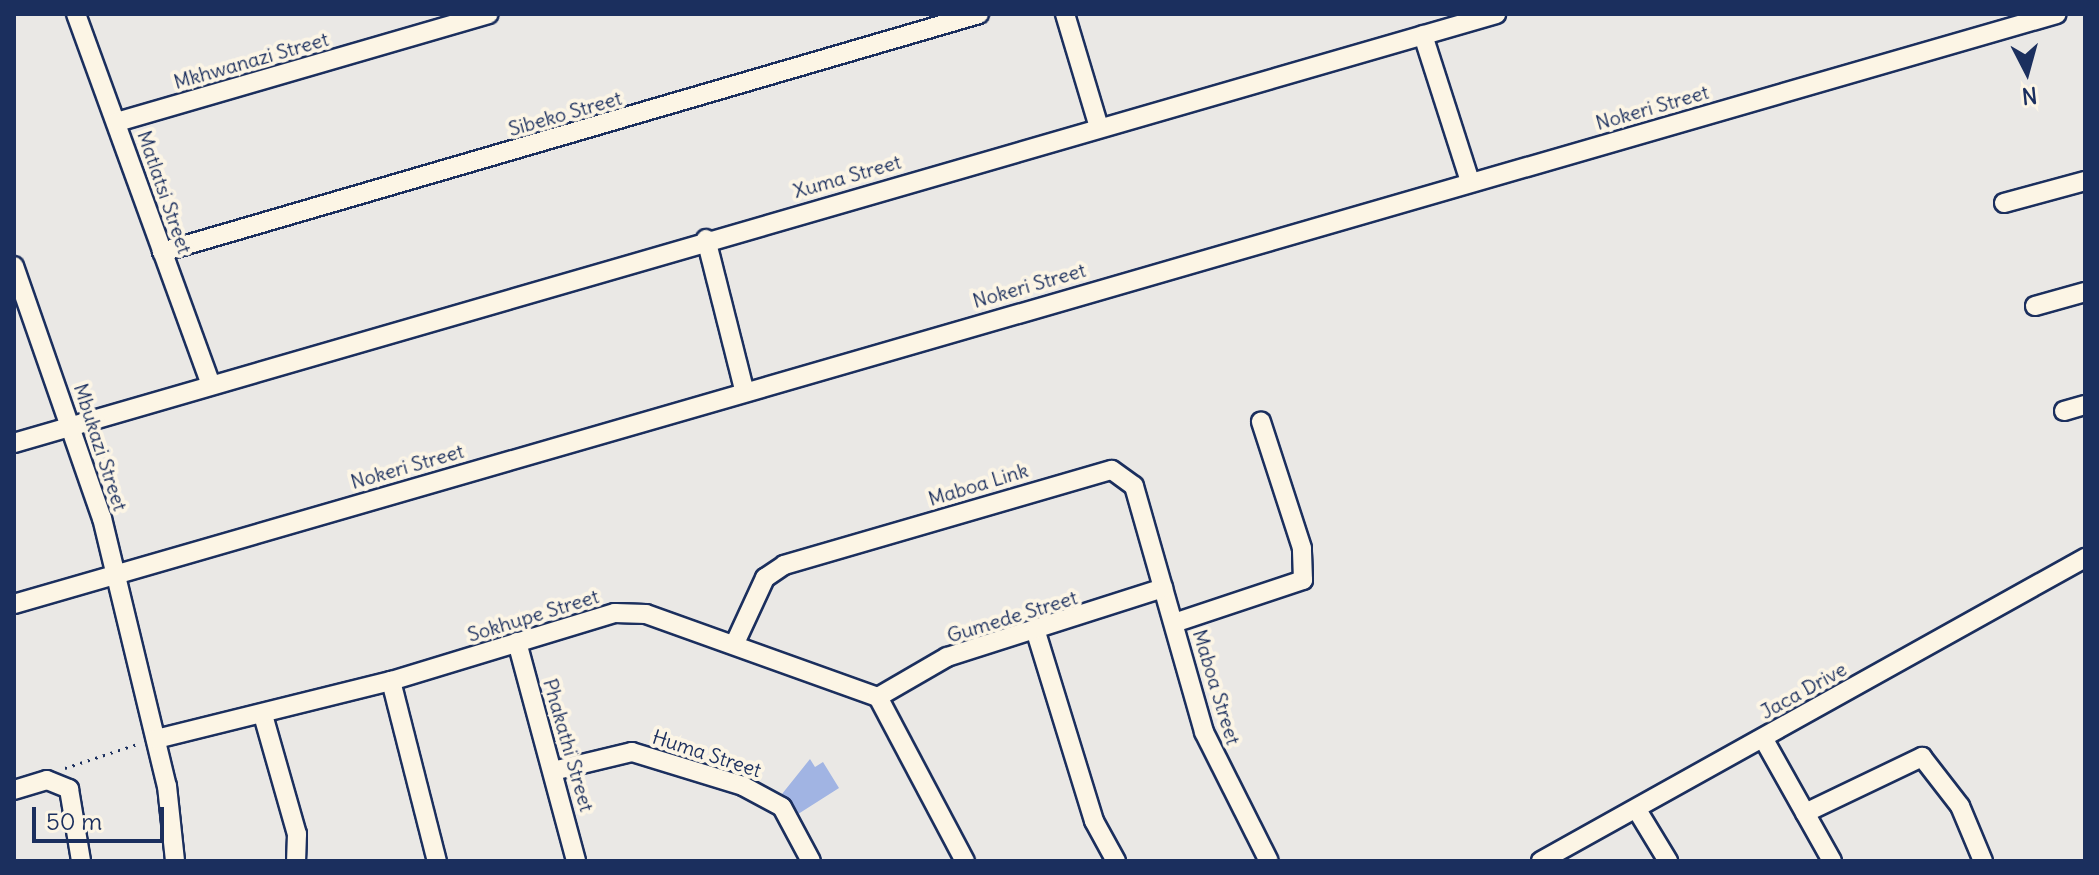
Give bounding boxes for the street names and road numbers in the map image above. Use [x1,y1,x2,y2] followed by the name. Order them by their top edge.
[171,26,331,94] street label: Mkhwanazi Street
[1593,79,1711,135] street label: Nokeri Street
[506,85,624,141] street label: Sibeko Street
[133,127,197,257] street label: Matlatsi Street
[790,149,904,203] street label: Xuma Street
[970,257,1088,313] street label: Nokeri Street
[69,380,133,514] street label: Mbukazi Street
[348,438,466,494] street label: Nokeri Street
[925,457,1031,511] street label: Maboa Link
[464,584,602,646] street label: Sokhupe Street
[944,585,1080,647] street label: Gumede Street
[1188,626,1246,748] street label: Maboa Street
[1756,656,1850,724] street label: Jaca Drive
[539,676,599,814] street label: Phakathi Street
[649,724,765,782] street label: Huma Street

